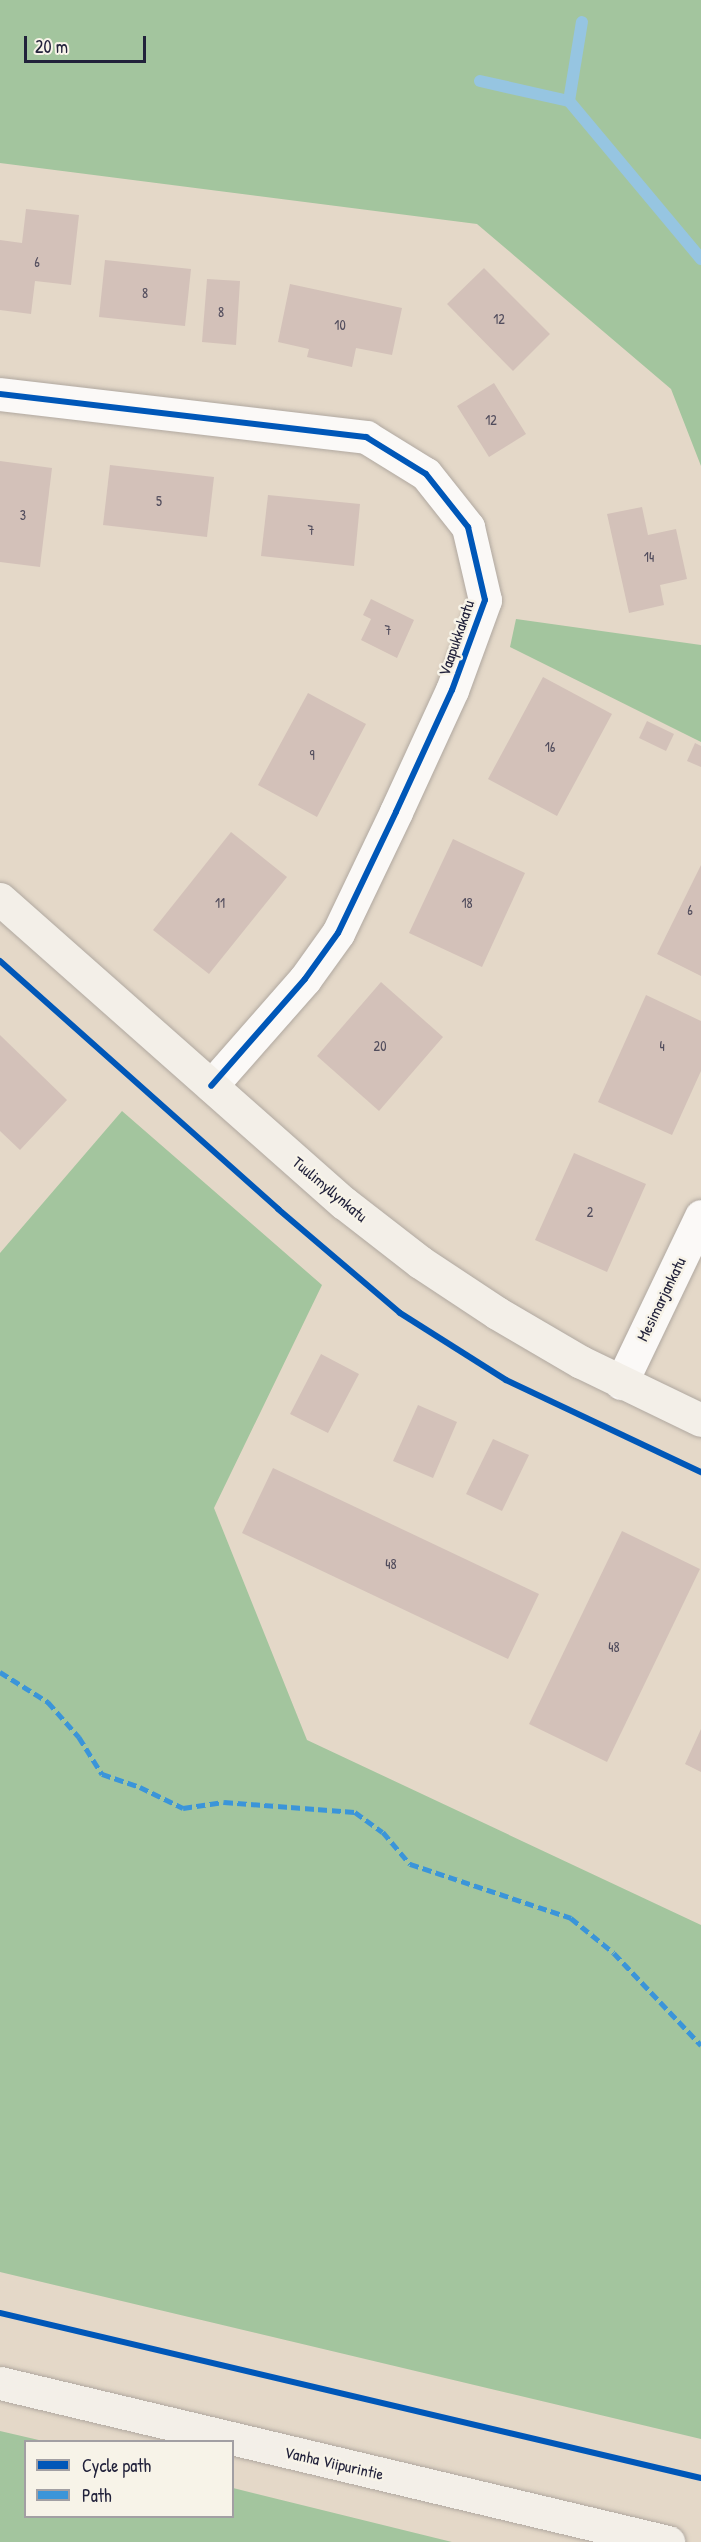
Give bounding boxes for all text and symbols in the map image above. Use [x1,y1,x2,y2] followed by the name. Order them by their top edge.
[27,24,148,62] scale bar
[35,34,68,59] text: 20 m
[34,254,40,270] house number: 6
[142,285,148,301] house number: 8
[218,304,224,320] house number: 8
[493,311,505,327] house number: 12
[334,317,346,333] house number: 10
[485,412,497,428] house number: 12
[156,493,162,509] house number: 5
[20,507,26,523] house number: 3
[308,522,314,538] house number: 7
[644,549,654,565] house number: 14
[434,597,478,679] street label: Vaapukkakatu
[385,622,391,638] house number: 7
[545,739,555,755] house number: 16
[309,747,315,763] house number: 9
[215,895,225,911] house number: 11
[461,895,473,911] house number: 18
[687,902,693,918] house number: 6
[374,1038,386,1054] house number: 20
[659,1038,665,1054] house number: 4
[289,1152,371,1226] street label: Tuulimyllynkatu
[587,1204,593,1220] house number: 2
[632,1254,690,1344] street label: Mesimarjankatu
[385,1556,397,1572] house number: 48
[608,1639,620,1655] house number: 48
[24,2440,234,2518] legend
[283,2442,385,2484] street label: Vanha Viipurintie
[82,2453,151,2478] text: Cycle path
[82,2483,111,2508] text: Path

